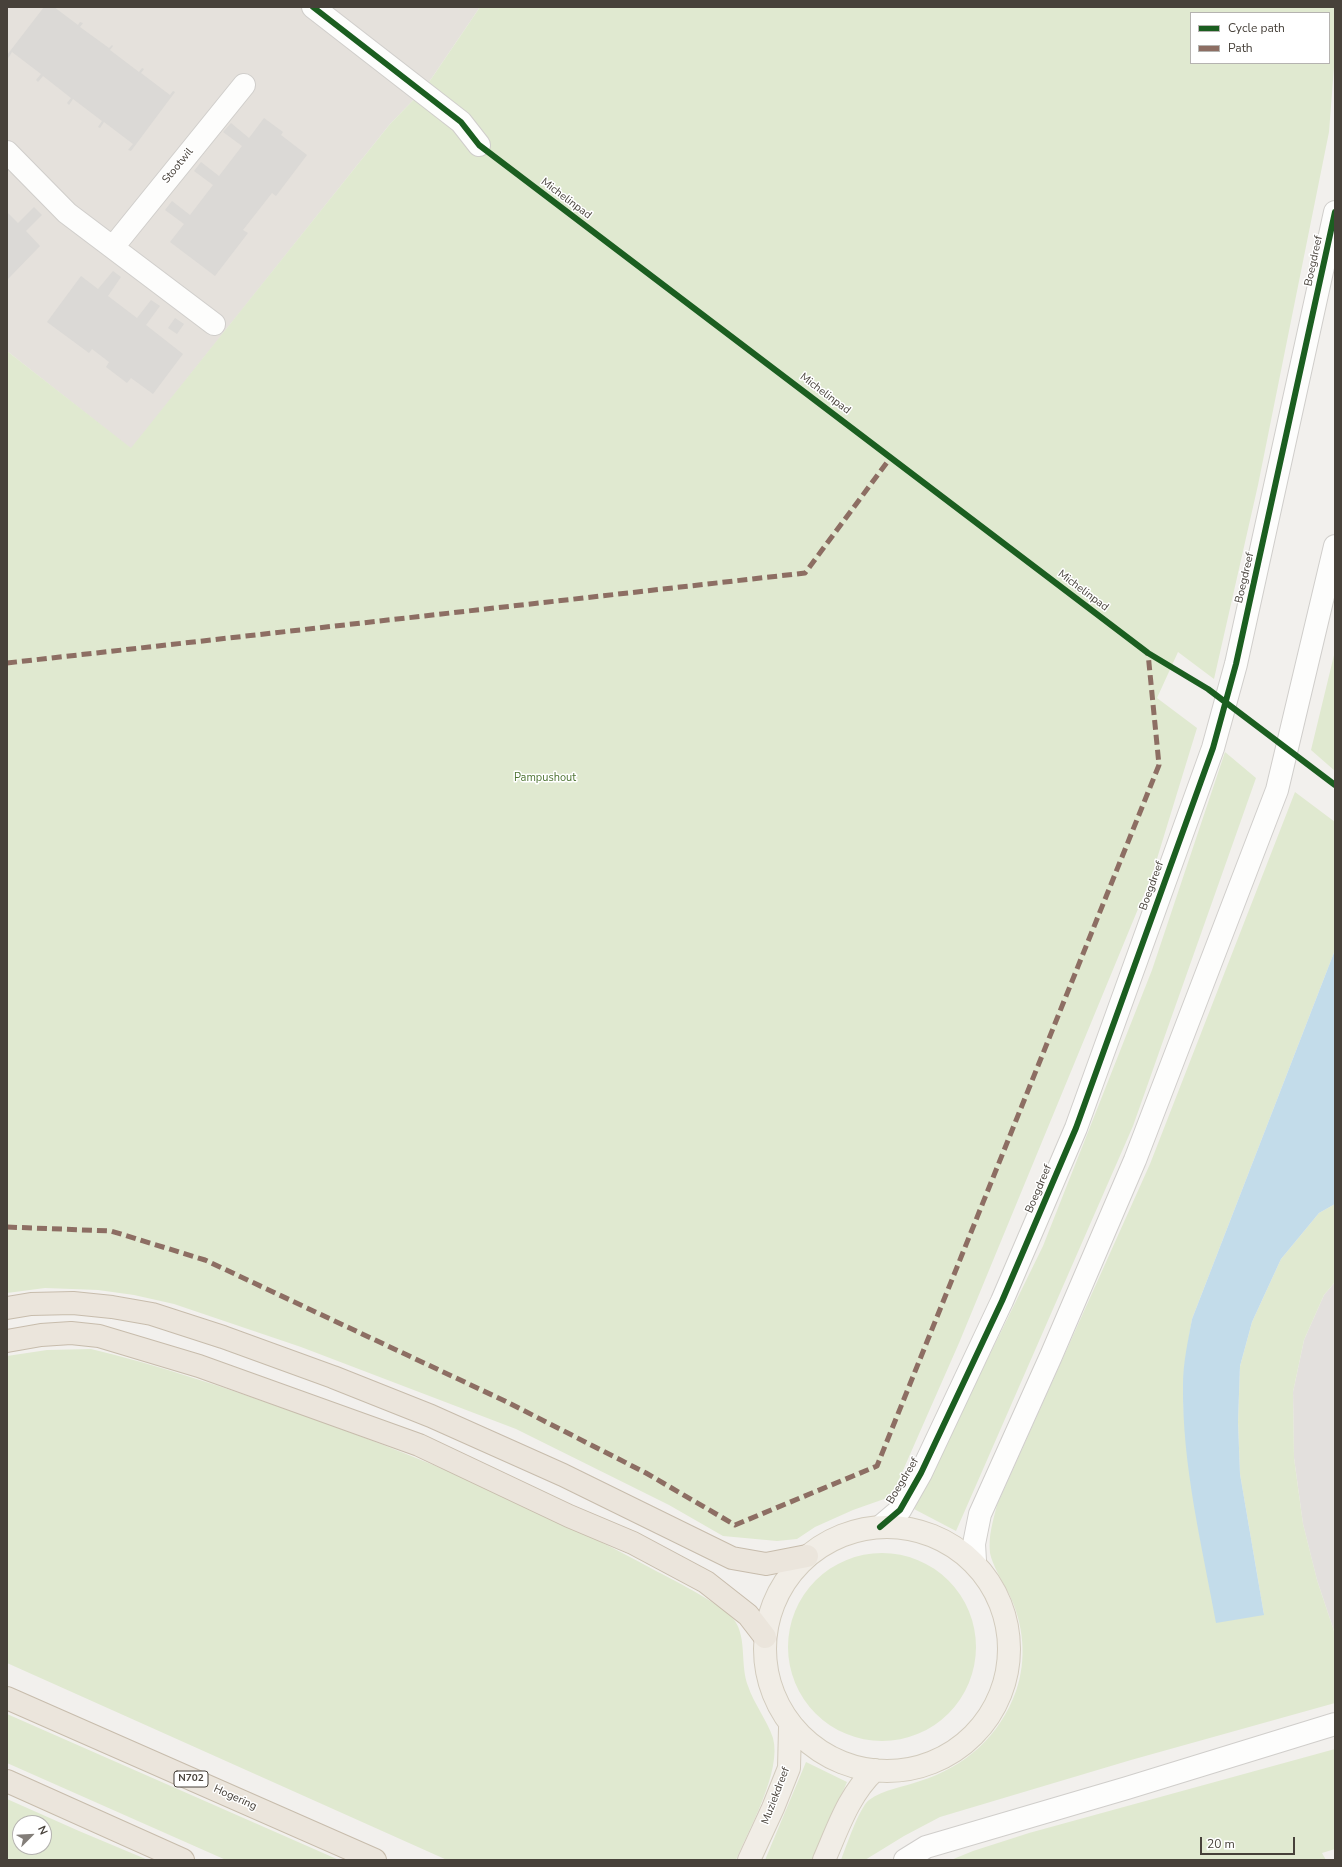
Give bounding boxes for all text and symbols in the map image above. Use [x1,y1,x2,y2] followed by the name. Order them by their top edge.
[1190,12,1330,64] legend
[1228,20,1285,36] text: Cycle path
[1228,40,1253,56] text: Path
[160,146,196,186] street label: Stootwil
[538,176,594,222] street label: Michelinpad
[1302,234,1326,288] street label: Boegdreef
[797,371,853,417] street label: Michelinpad
[1233,551,1257,605] street label: Boegdreef
[1055,568,1111,614] street label: Michelinpad
[514,771,576,785] park label: Pampushout
[1137,860,1167,912] street label: Boegdreef
[1023,1163,1055,1215] street label: Boegdreef
[884,1456,922,1506] street label: Boegdreef
[759,1766,793,1826] street label: Muziekdreef
[174,1771,208,1787] road number: N702
[211,1783,259,1813] street label: Hogering
[12,1815,52,1855] north arrow
[34,1824,51,1837] text: N
[1202,1829,1297,1855] scale bar
[1207,1836,1235,1852] text: 20 m

